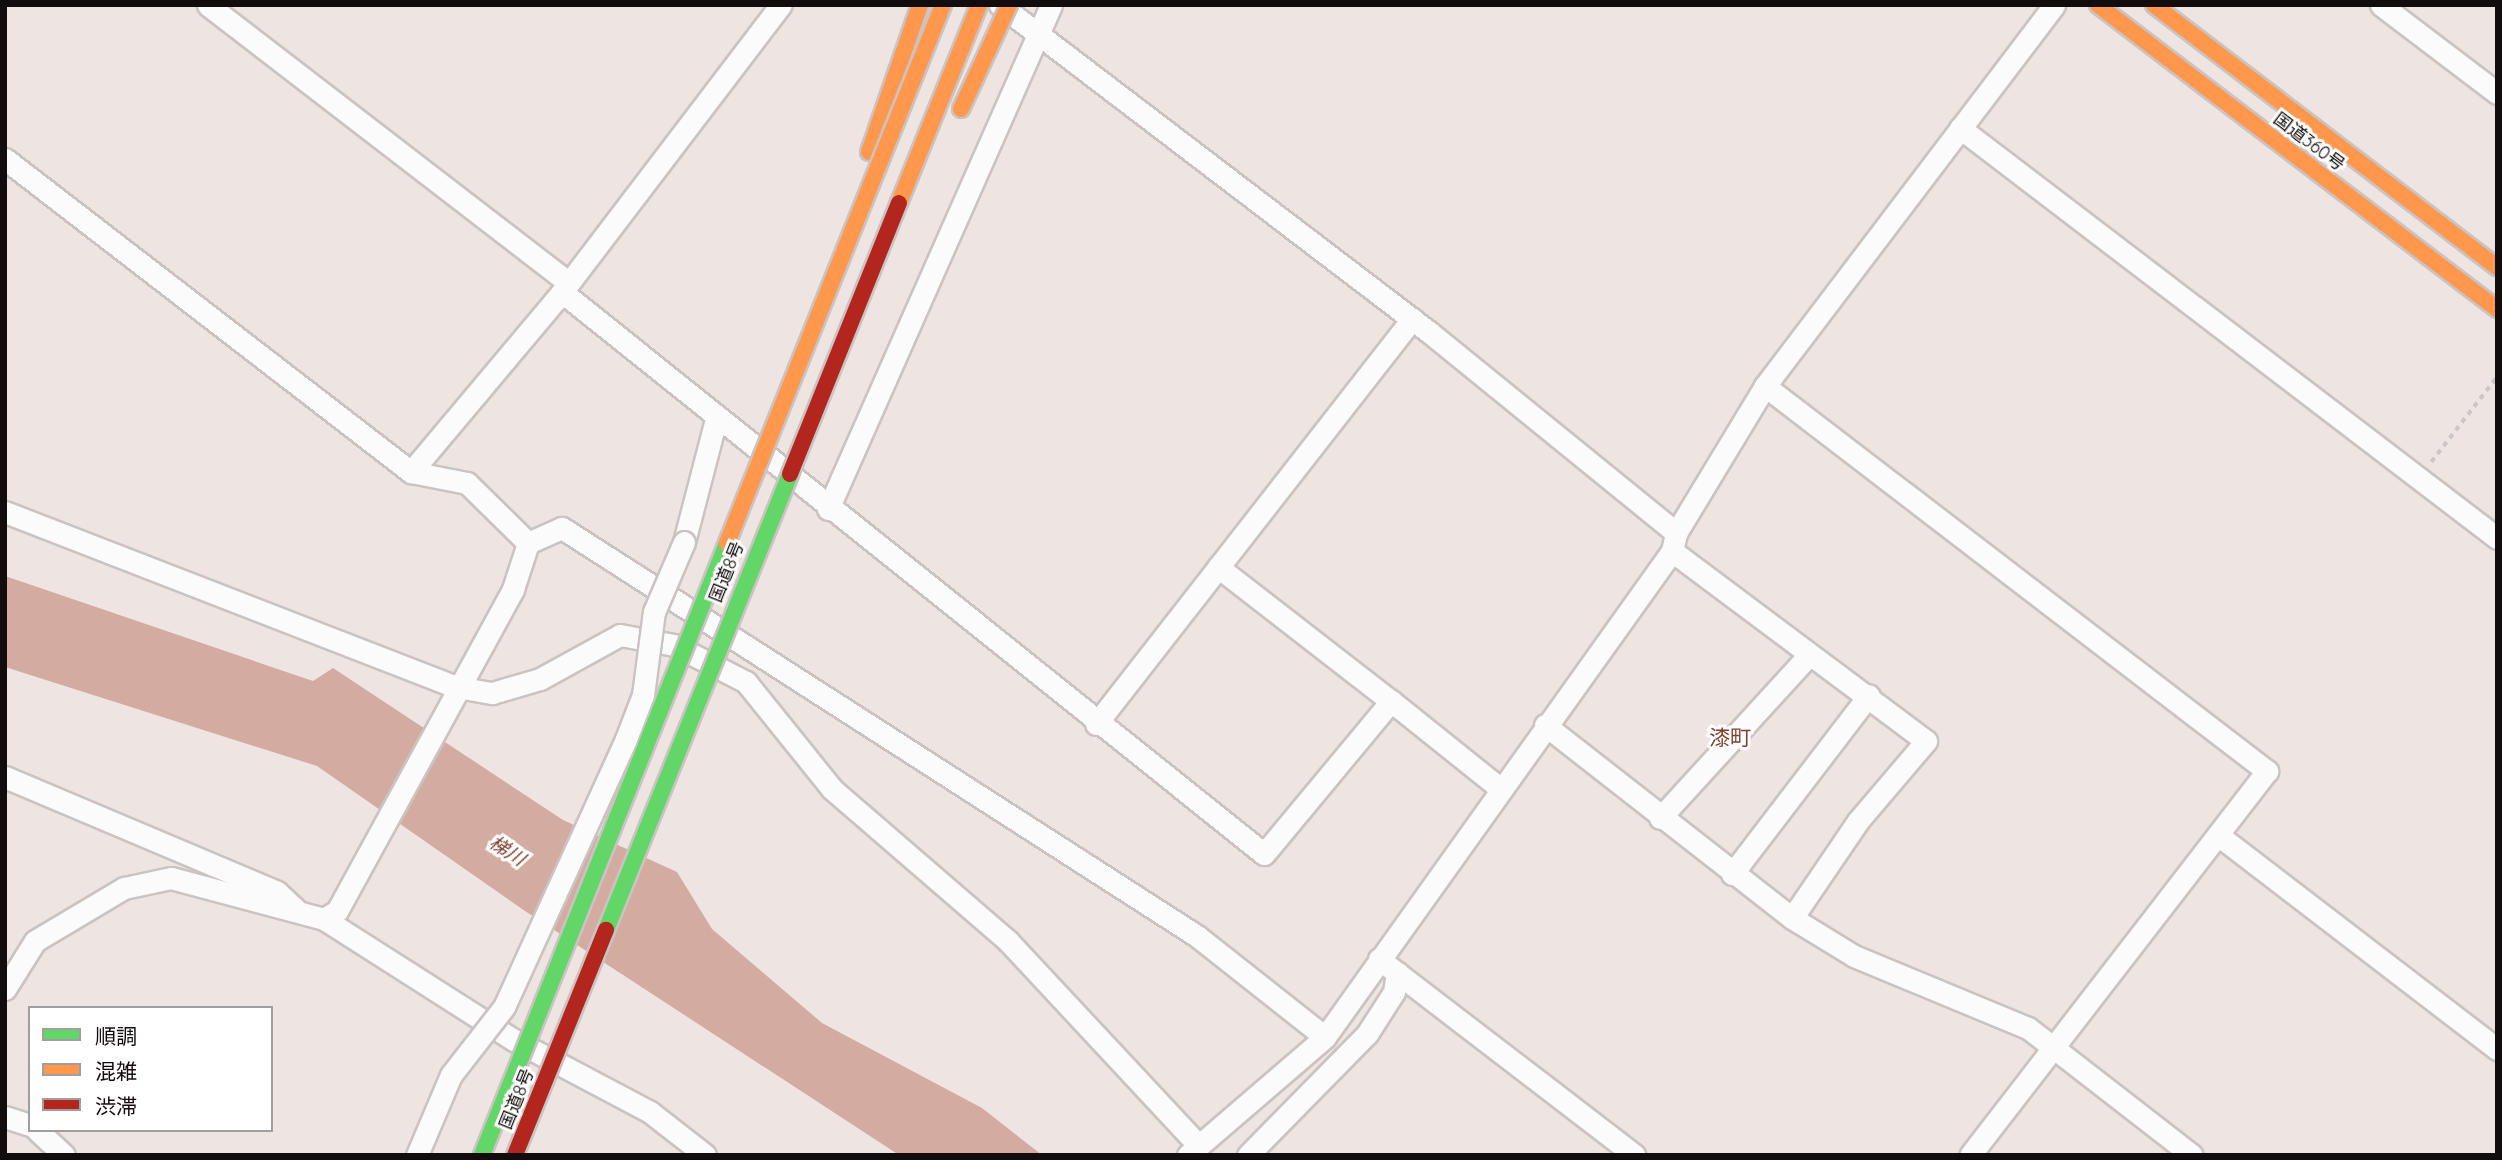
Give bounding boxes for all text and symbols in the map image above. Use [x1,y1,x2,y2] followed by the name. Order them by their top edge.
[2269,108,2349,176] street label: 国道360号
[705,538,749,606] street label: 国道8号
[1709,724,1751,750] district label: 漆町
[485,831,529,871] water label: 梯川
[28,1006,273,1132] legend
[95,1023,137,1049] text: 順調
[95,1058,137,1084] text: 混雑
[495,1065,539,1133] street label: 国道8号
[95,1093,137,1119] text: 渋滞

